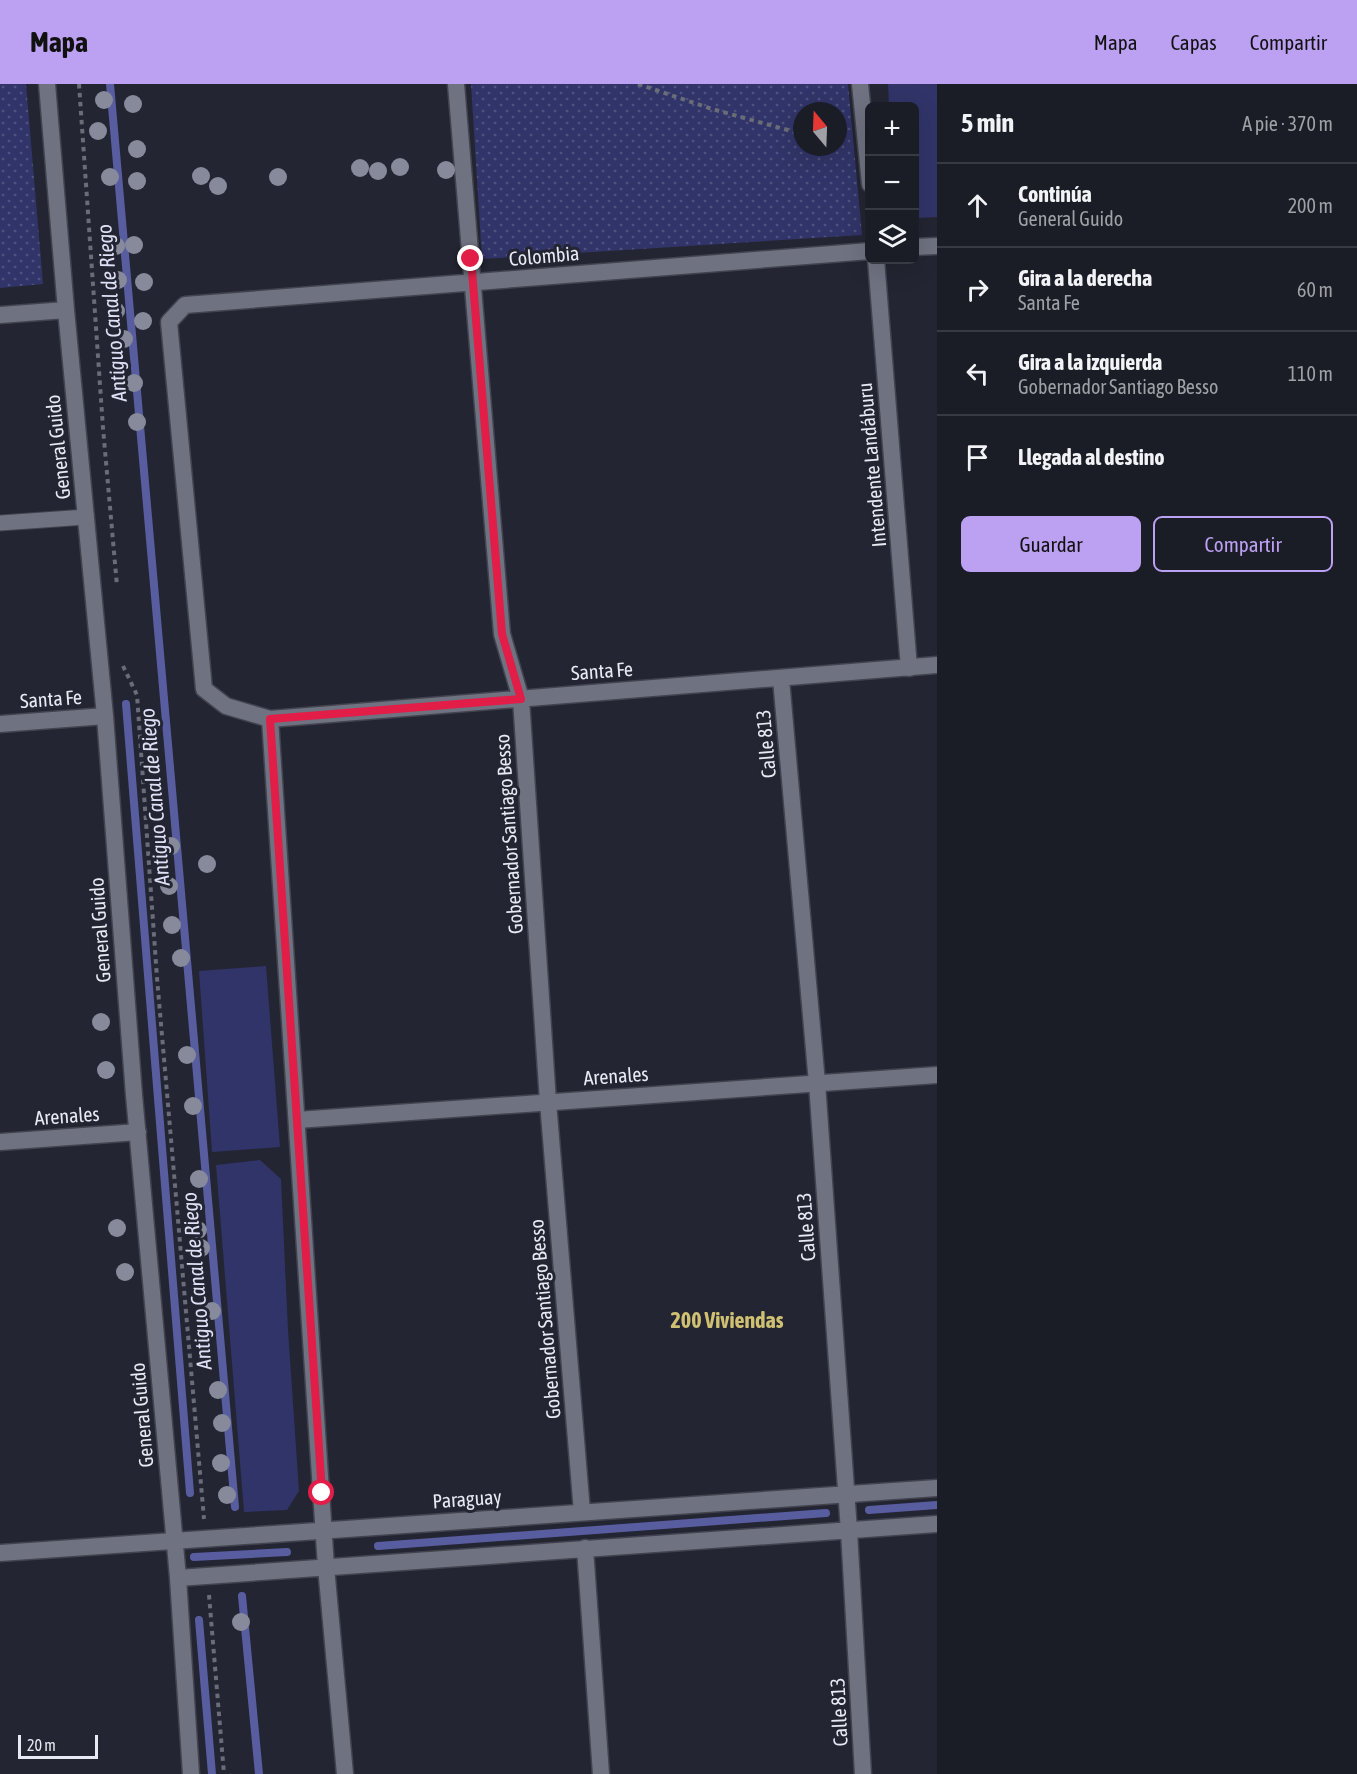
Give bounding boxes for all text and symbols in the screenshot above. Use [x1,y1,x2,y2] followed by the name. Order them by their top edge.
[30,26,88,58] text: Mapa
[1094,30,1137,54] text: Mapa
[1170,30,1217,54] text: Capas
[1250,30,1327,54] text: Compartir
[793,102,847,156] north arrow
[865,102,919,264] map controls
[865,102,919,156] button: +
[961,108,1014,138] text: 5 min
[1242,112,1333,135] text: A pie · 370 m
[865,156,919,210] button: −
[1018,181,1092,207] text: Continúa
[961,189,994,222] icon: ahead
[1288,194,1333,217] text: 200 m
[1018,207,1123,230] text: General Guido
[865,210,919,264] button: layers
[91,223,131,404] water label: Antiguo Canal de Riego
[508,241,580,270] street label: Colombia
[457,245,483,271] route end
[1018,265,1152,291] text: Gira a la derecha
[961,273,994,306] icon: right
[1297,278,1333,301] text: 60 m
[1018,291,1080,314] text: Santa Fe
[1018,349,1162,375] text: Gira a la izquierda
[961,357,994,390] icon: left
[1288,362,1333,385] text: 110 m
[1018,375,1218,398] text: Gobernador Santiago Besso
[853,382,890,548] street label: Intendente Landáburu
[41,394,74,500] street label: General Guido
[961,441,994,474] icon: arrive
[1018,444,1165,470] text: Llegada al destino
[961,516,1141,572] button: Guardar
[1153,516,1333,572] button: Compartir
[570,657,634,684] street label: Santa Fe
[19,685,83,712] street label: Santa Fe
[134,707,174,888] water label: Antiguo Canal de Riego
[751,709,780,779] street label: Calle 813
[490,733,527,935] street label: Gobernador Santiago Besso
[84,877,115,983] street label: General Guido
[583,1062,649,1089] street label: Arenales
[34,1102,100,1129] street label: Arenales
[176,1191,216,1372] water label: Antiguo Canal de Riego
[792,1192,819,1262] street label: Calle 813
[524,1218,565,1420] street label: Gobernador Santiago Besso
[670,1307,784,1333] district label: 200 Viviendas
[125,1362,158,1468] street label: General Guido
[308,1479,334,1505] route start
[432,1485,502,1512] street label: Paraguay
[825,1677,852,1747] street label: Calle 813
[18,1732,98,1760] scale bar
[27,1736,56,1754] text: 20 m

